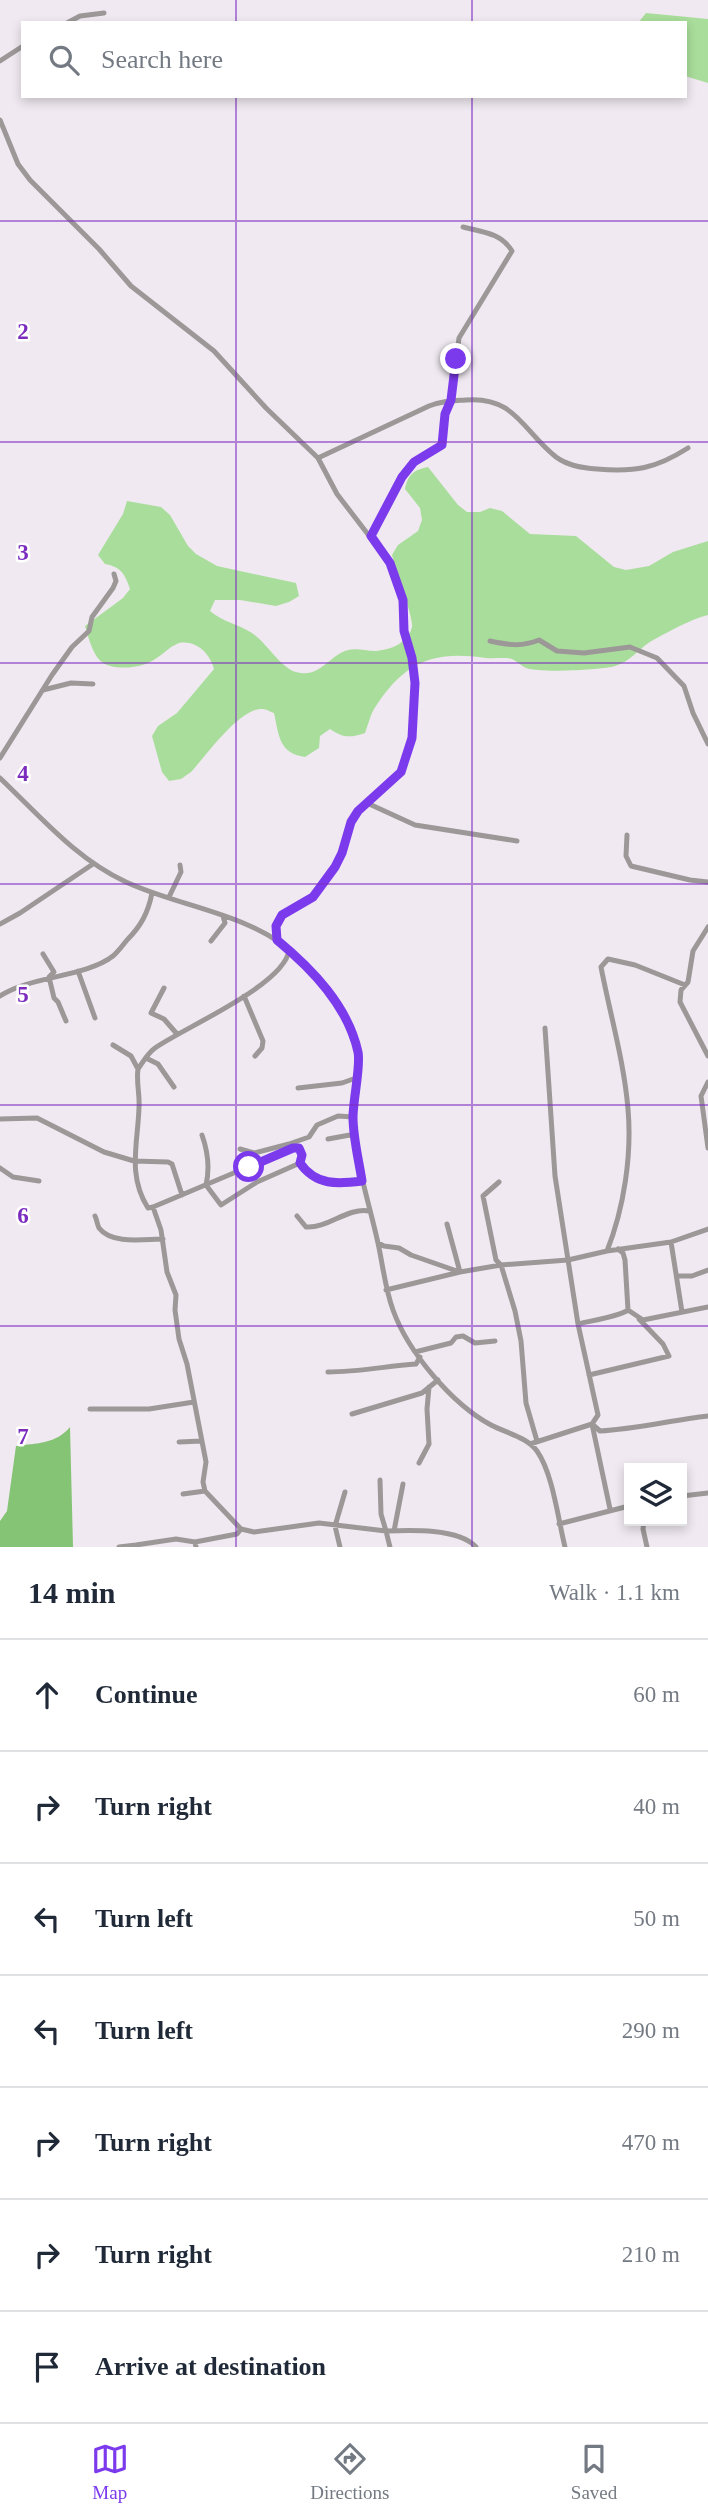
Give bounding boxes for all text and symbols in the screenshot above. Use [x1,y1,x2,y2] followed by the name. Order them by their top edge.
[21,21,687,98] search box
[45,41,83,79] icon: search
[101,45,223,74] text: Search here
[17,319,29,344] text: 2
[440,343,471,374] route end
[17,540,29,565] text: 3
[17,761,29,786] text: 4
[17,982,29,1007] text: 5
[233,1151,264,1182] route start
[17,1203,29,1228] text: 6
[17,1424,29,1449] text: 7
[624,1463,687,1526] map controls
[624,1463,687,1526] button: layers
[28,1576,116,1609] text: 14 min
[549,1580,680,1605] text: Walk · 1.1 km
[28,1676,66,1714] icon: ahead
[95,1680,198,1709] text: Continue
[633,1682,680,1707] text: 60 m
[28,1788,66,1826] icon: right
[95,1792,212,1821] text: Turn right
[633,1794,680,1819] text: 40 m
[28,1900,66,1938] icon: left
[95,1904,193,1933] text: Turn left
[633,1906,680,1931] text: 50 m
[28,2012,66,2050] icon: left
[95,2016,193,2045] text: Turn left
[622,2018,680,2043] text: 290 m
[28,2124,66,2162] icon: right
[95,2128,212,2157] text: Turn right
[622,2130,680,2155] text: 470 m
[28,2236,66,2274] icon: right
[95,2240,212,2269] text: Turn right
[622,2242,680,2267] text: 210 m
[28,2348,66,2386] icon: arrive
[95,2352,326,2381] text: Arrive at destination
[91,2440,129,2504] tab: Map
[310,2440,389,2504] tab: Directions
[571,2440,617,2504] tab: Saved

